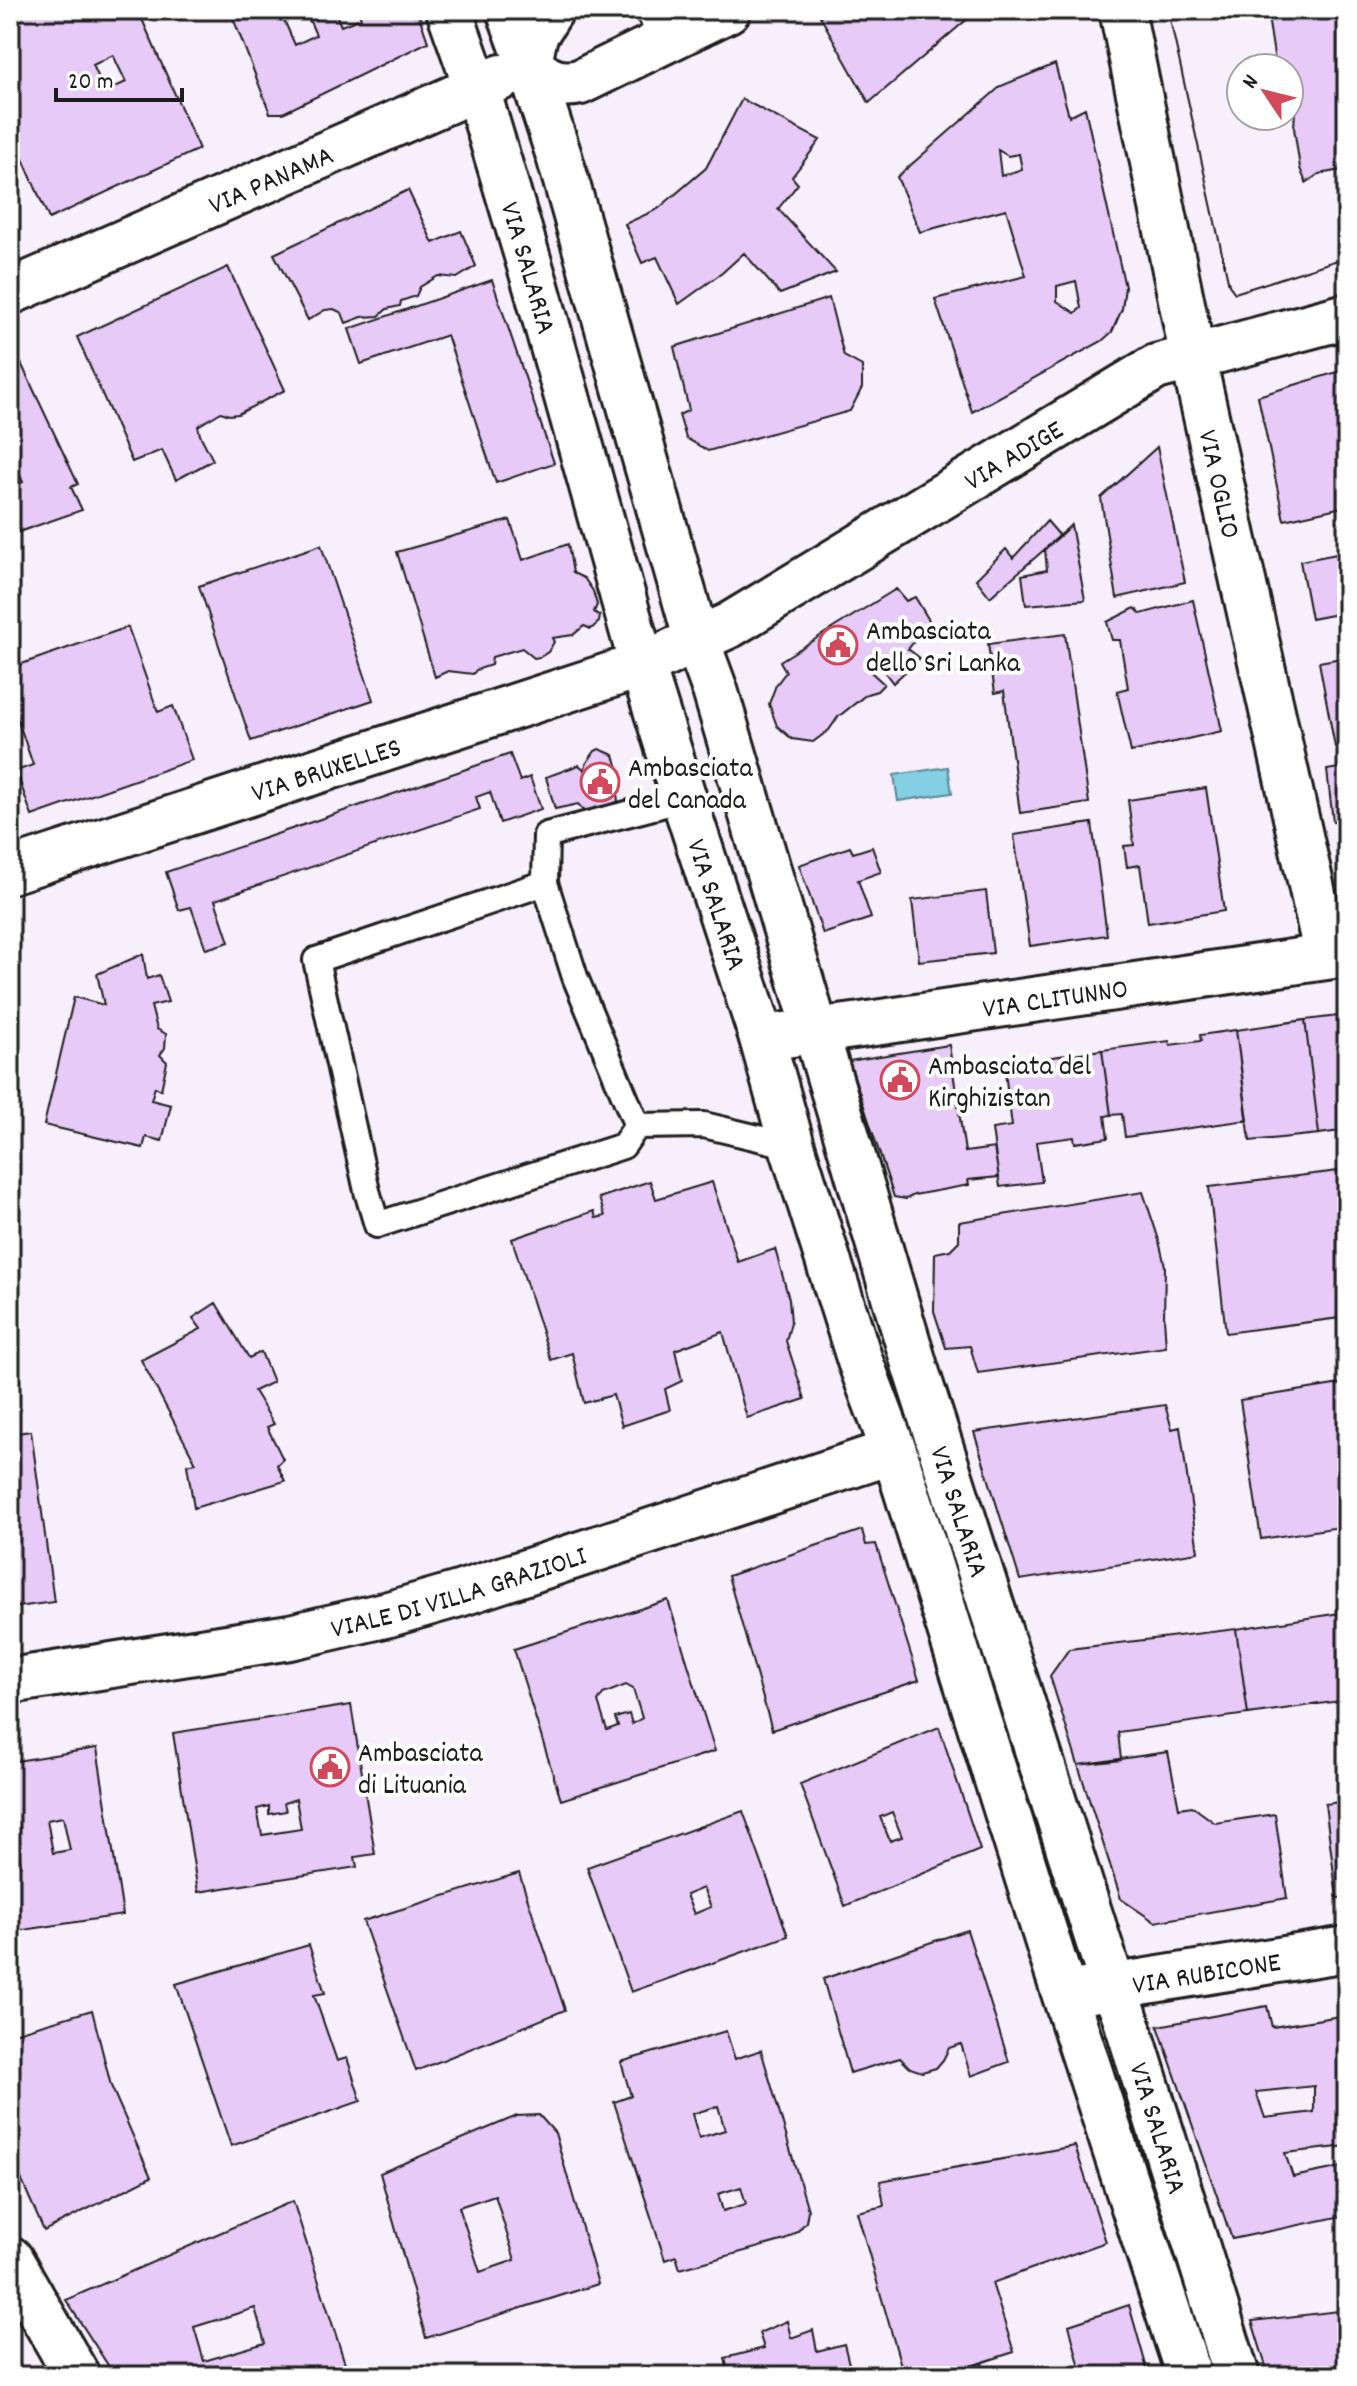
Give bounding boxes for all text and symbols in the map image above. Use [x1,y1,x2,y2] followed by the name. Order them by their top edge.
[56,52,182,102] scale bar
[1225,52,1305,132] north arrow
[68,66,114,100] text: 20 m
[1236,69,1267,96] text: N
[203,138,341,228] street label: VIA PANAMA
[487,198,564,339] street label: VIA SALARIA
[958,412,1073,503] street label: VIA ADIGE
[1185,427,1248,543] street label: VIA OGLIO
[866,614,1021,686] place label: Ambasciata dello Sri Lanka
[817,624,859,666] public building icon: Ambasciata dello Sri Lanka
[247,730,407,816] street label: VIA BRUXELLES
[628,751,753,823] place label: Ambasciata del Canada
[579,761,621,803] public building icon: Ambasciata del Canada
[673,835,754,976] street label: VIA SALARIA
[981,971,1131,1032] street label: VIA CLITUNNO
[928,1049,1091,1121] place label: Ambasciata del Kirghizistan
[879,1059,921,1101] public building icon: Ambasciata del Kirghizistan
[917,1442,996,1583] street label: VIA SALARIA
[328,1538,593,1652] street label: VIALE DI VILLA GRAZIOLI
[358,1736,483,1808] place label: Ambasciata di Lituania
[309,1746,351,1788] public building icon: Ambasciata di Lituania
[1130,1945,1284,2008] street label: VIA RUBICONE
[1116,2058,1194,2200] street label: VIA SALARIA

